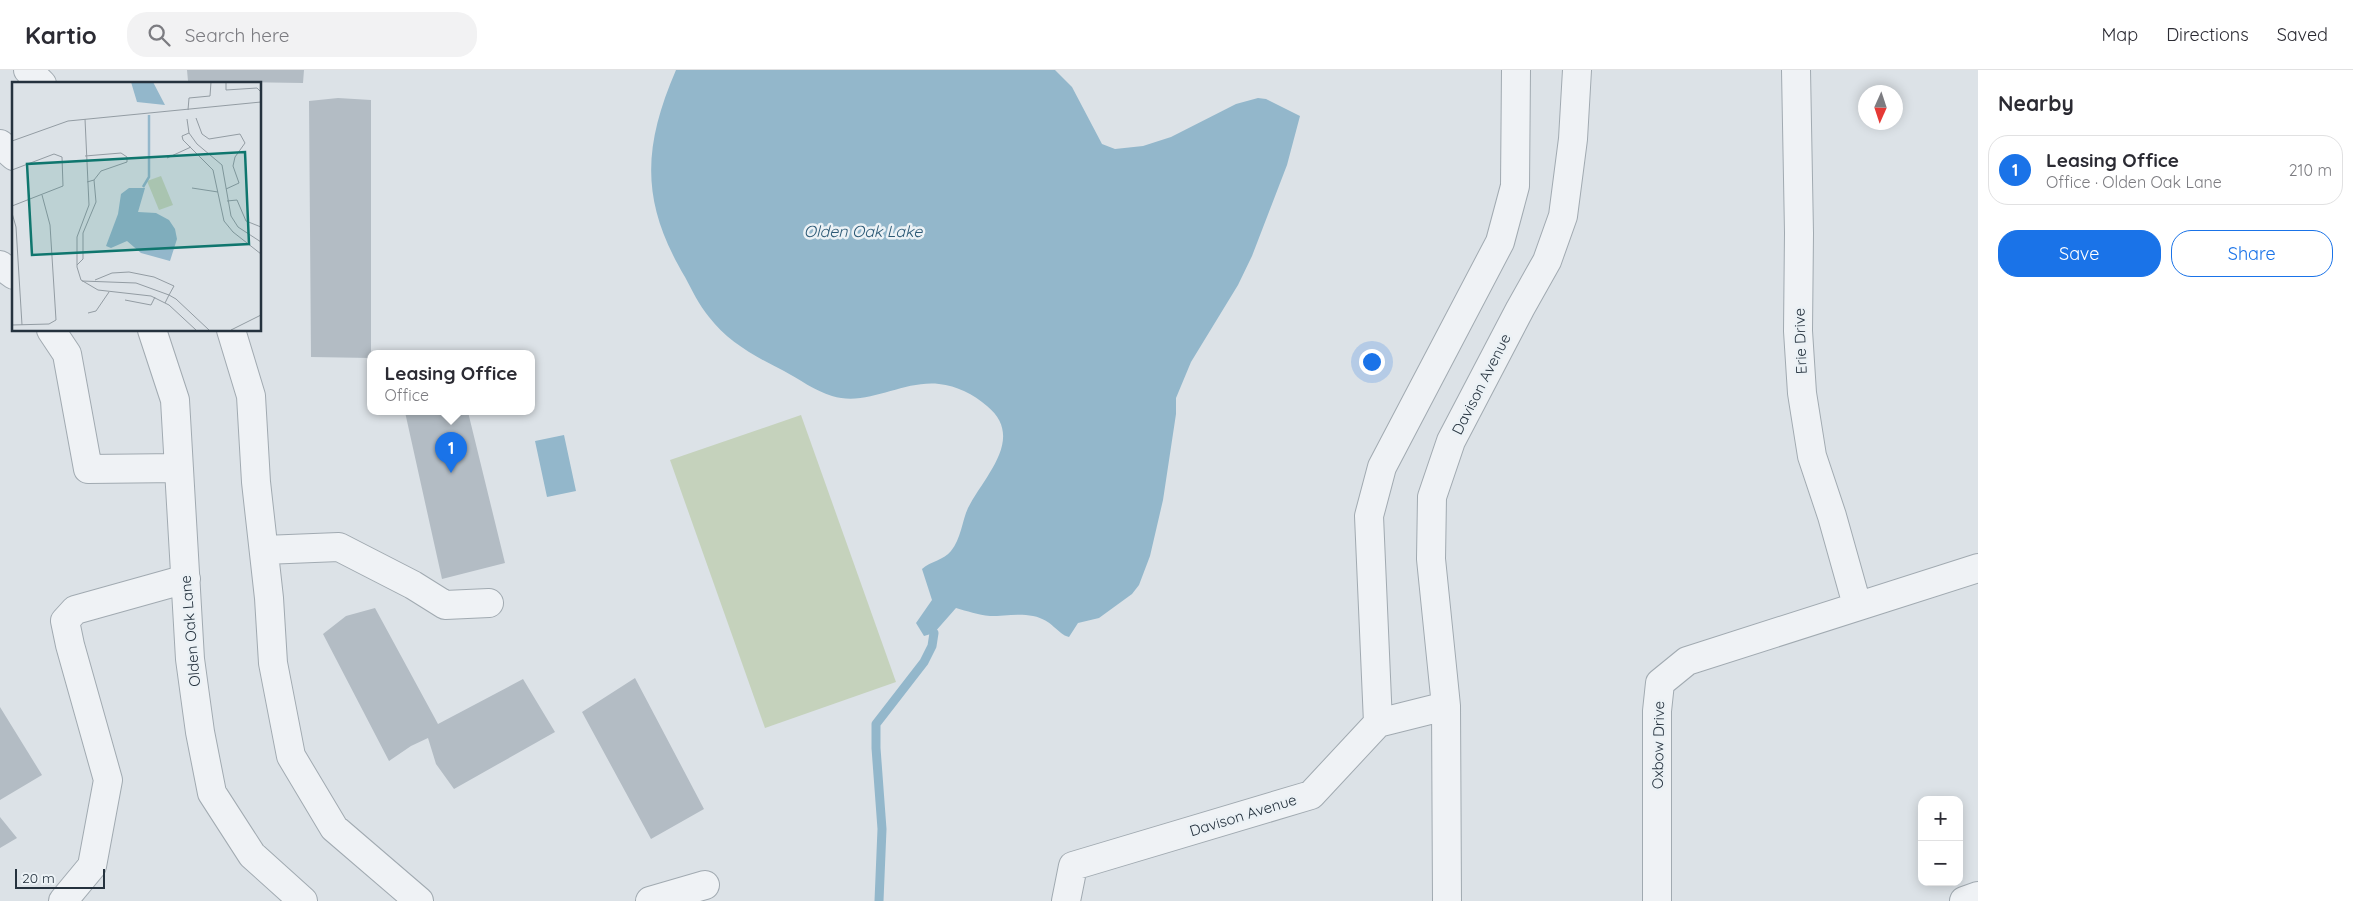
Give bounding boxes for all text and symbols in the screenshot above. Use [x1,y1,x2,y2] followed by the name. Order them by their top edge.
[127,12,477,57] search box
[25,20,97,50] text: Kartio
[145,21,173,49] icon: search
[185,23,290,47] text: Search here
[2101,23,2138,46] text: Map
[2166,23,2249,46] text: Directions
[2277,23,2328,46] text: Saved
[12,82,261,331] inset map
[1858,85,1903,130] north arrow
[1998,90,2074,116] text: Nearby
[2046,148,2179,172] text: Leasing Office
[2012,160,2018,180] text: 1
[2289,160,2332,180] text: 210 m
[2046,172,2222,192] text: Office · Olden Oak Lane
[804,221,923,241] water label: Olden Oak Lake
[1998,230,2161,277] button: Save
[2171,230,2333,277] button: Share
[1789,308,1811,374] street label: Erie Drive
[1447,330,1515,438] street label: Davison Avenue
[1359,349,1385,375] your location
[367,350,535,415] popup
[385,361,517,385] text: Leasing Office
[385,385,429,405] text: Office
[435,432,467,473] pin: 1
[176,574,204,688] street label: Olden Oak Lane
[1648,701,1668,789] street label: Oxbow Drive
[1187,790,1299,840] street label: Davison Avenue
[1918,796,1963,886] map controls
[1918,796,1963,841] button: +
[1918,841,1963,886] button: −
[15,866,105,889] scale bar
[22,869,55,887] text: 20 m

